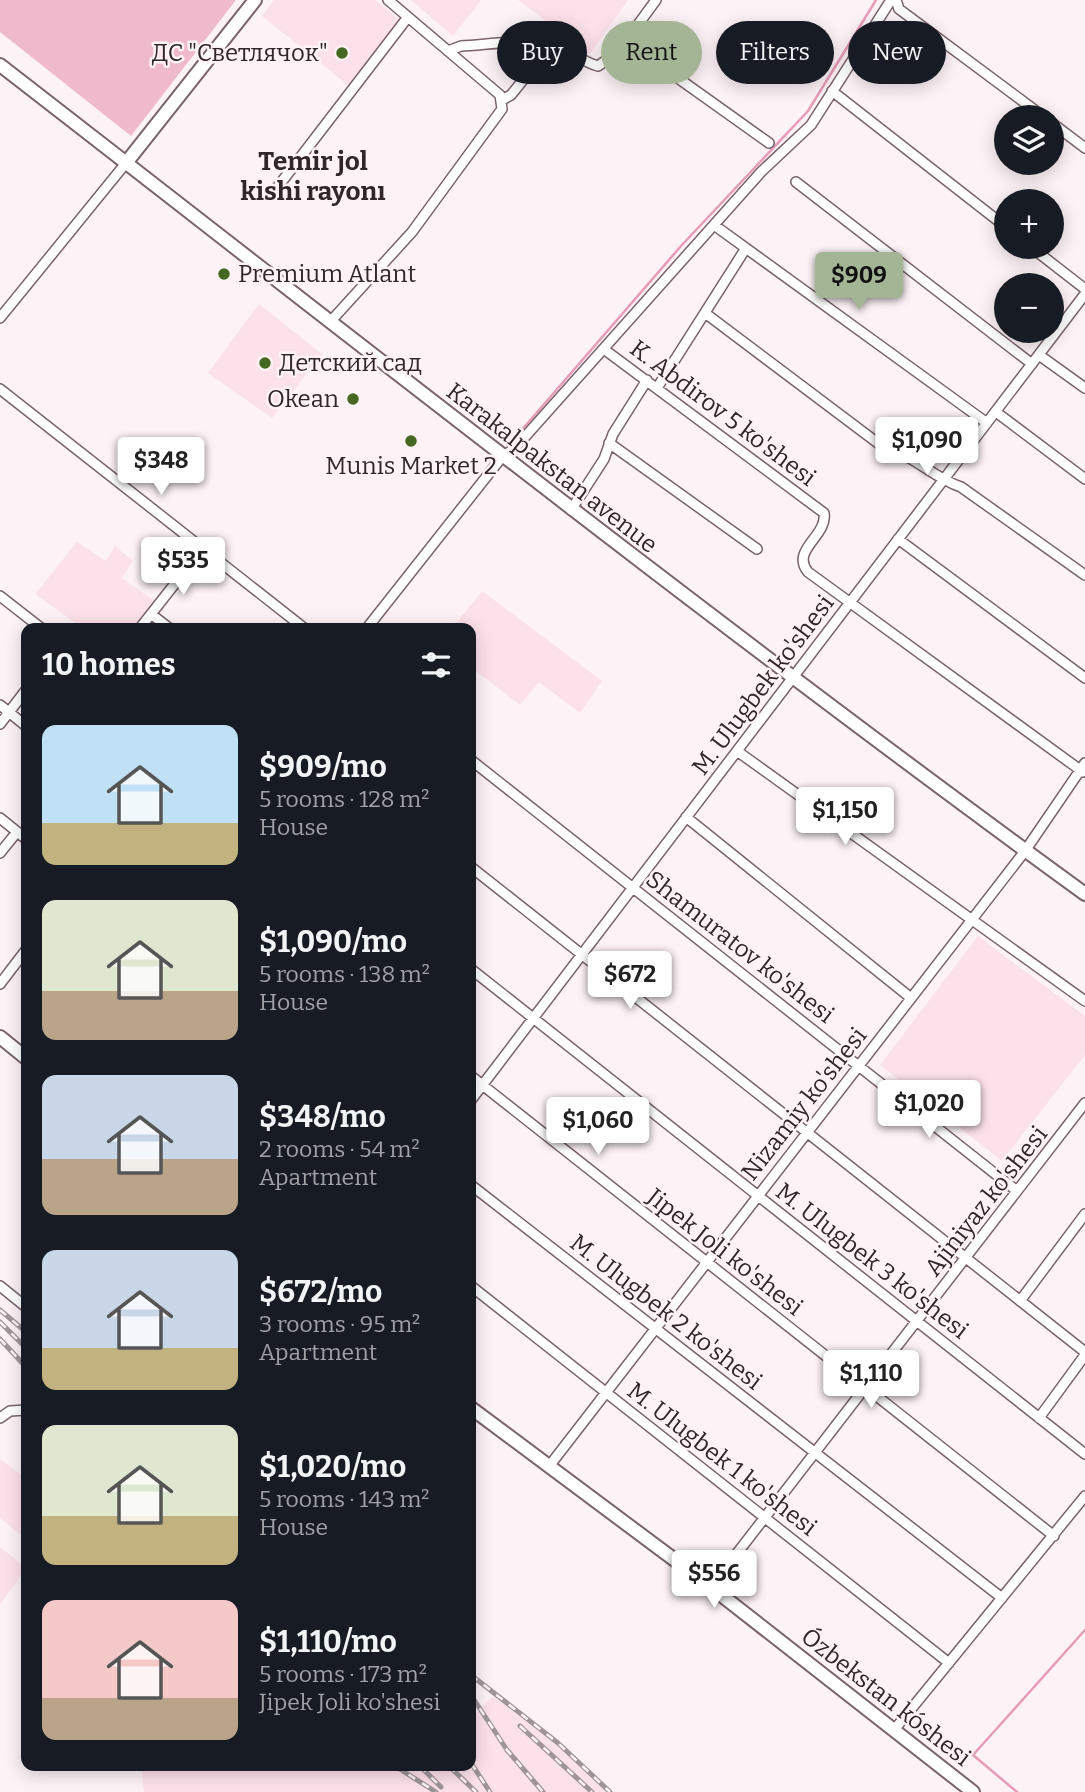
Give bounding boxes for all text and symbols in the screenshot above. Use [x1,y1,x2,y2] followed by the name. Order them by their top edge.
[497,21,587,84] chip: Buy
[601,21,702,84] chip: Rent
[716,21,834,84] chip: Filters
[848,21,946,84] chip: New
[152,39,328,67] place label: ДС "Светлячок"
[334,45,350,61] marker: ДС "Светлячок"
[994,105,1064,343] map controls
[994,105,1064,175] button: layers
[241,146,385,207] district label: Temir jol kishi rayonı
[994,189,1064,259] button: +
[818,252,900,312] pin: $909
[238,260,416,288] place label: Premium Atlant
[831,261,887,289] text: $909
[216,266,232,282] marker: Premium Atlant
[994,273,1064,343] button: −
[625,334,821,492] street label: K. Abdirov 5 ko'shesi
[279,349,422,377] place label: Детский сад
[257,355,273,371] marker: Детский сад
[441,377,663,559] street label: Karakalpakstan avenue
[267,385,339,413] place label: Okean
[345,391,361,407] marker: Okean
[870,418,984,477] pin: $1,090
[891,426,963,454] text: $1,090
[403,433,419,449] marker: Munis Market 2
[120,438,202,497] pin: $348
[134,446,189,474] text: $348
[325,452,497,480] place label: Munis Market 2
[142,538,224,597] pin: $535
[157,546,209,574] text: $535
[686,590,840,780] street label: M. Ulugbek ko'shesi
[417,646,455,684] icon: filters
[42,647,176,683] text: 10 homes
[259,749,387,785] text: $909/mo
[98,753,182,837] icon: home
[259,785,429,813] text: 5 rooms · 128 m²
[788,788,902,847] pin: $1,150
[812,796,878,824] text: $1,150
[259,813,328,841] text: House
[641,865,839,1029] street label: Shamuratov ko'shesi
[259,924,407,960] text: $1,090/mo
[98,928,182,1012] icon: home
[589,951,671,1011] pin: $672
[259,960,430,988] text: 5 rooms · 138 m²
[604,960,656,988] text: $672
[259,988,328,1016] text: House
[736,1022,872,1186] street label: Nizamiy ko'shesi
[872,1080,986,1140] pin: $1,020
[894,1089,964,1117] text: $1,020
[541,1098,655,1157] pin: $1,060
[259,1099,386,1135] text: $348/mo
[98,1103,182,1187] icon: home
[562,1106,634,1134] text: $1,060
[919,1121,1053,1281] street label: Ajiniyaz ko'shesi
[259,1135,420,1163] text: 2 rooms · 54 m²
[259,1163,377,1191] text: Apartment
[770,1177,974,1345] street label: M. Ulugbek 3 ko'shesi
[641,1182,808,1321] street label: Jipek Joli ko'shesi
[565,1228,767,1396] street label: M. Ulugbek 2 ko'shesi
[259,1274,382,1310] text: $672/mo
[98,1278,182,1362] icon: home
[259,1310,420,1338] text: 3 rooms · 95 m²
[259,1338,377,1366] text: Apartment
[814,1350,928,1410] pin: $1,110
[839,1359,903,1387] text: $1,110
[622,1376,822,1542] street label: M. Ulugbek 1 ko'shesi
[259,1449,406,1485] text: $1,020/mo
[98,1453,182,1537] icon: home
[259,1485,430,1513] text: 5 rooms · 143 m²
[259,1513,328,1541] text: House
[673,1550,755,1610] pin: $556
[688,1559,740,1587] text: $556
[796,1622,976,1772] street label: Ózbekstan kóshesi
[259,1624,397,1660] text: $1,110/mo
[98,1628,182,1712] icon: home
[259,1660,427,1688] text: 5 rooms · 173 m²
[259,1688,440,1716] text: Jipek Joli ko'shesi

